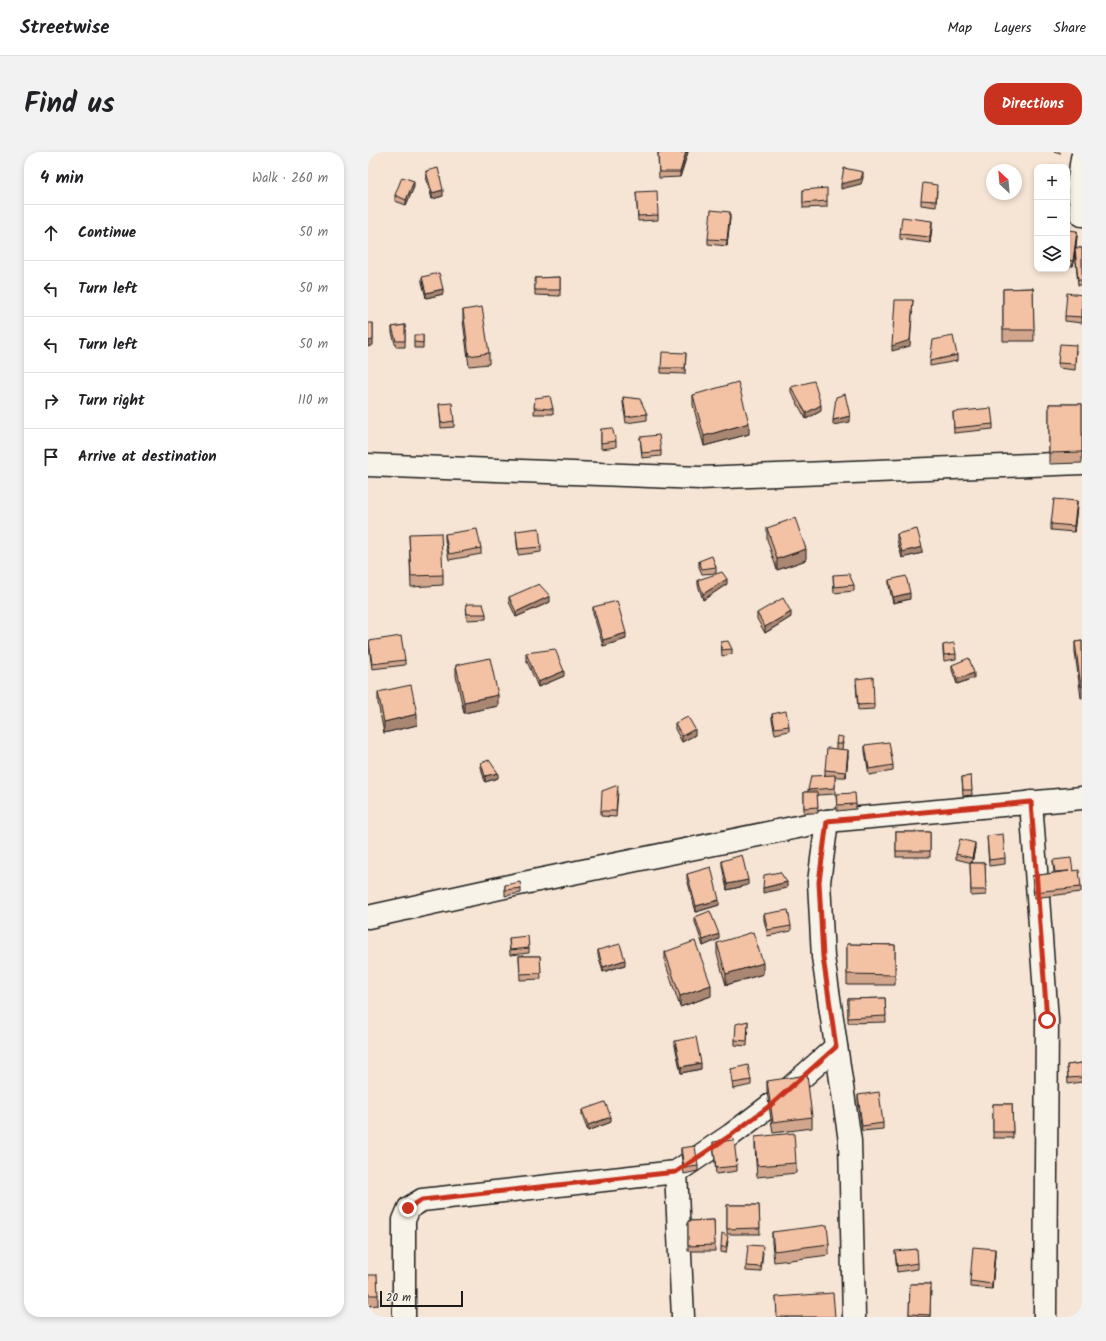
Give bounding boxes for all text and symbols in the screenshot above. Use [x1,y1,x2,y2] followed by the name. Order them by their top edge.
[20,13,110,43] text: Streetwise
[948,17,972,39] text: Map
[994,17,1032,39] text: Layers
[1054,17,1086,39] text: Share
[24,82,115,127] text: Find us
[984,83,1082,125] button: Directions
[986,164,1022,200] north arrow
[1034,164,1070,272] map controls
[1034,164,1070,200] button: +
[40,165,84,192] text: 4 min
[252,168,328,189] text: Walk · 260 m
[1034,200,1070,236] button: −
[78,221,136,245] text: Continue
[40,222,62,244] icon: ahead
[299,222,328,243] text: 50 m
[1034,236,1070,272] button: layers
[78,277,138,301] text: Turn left
[40,278,62,300] icon: left
[299,278,328,299] text: 50 m
[78,333,138,357] text: Turn left
[40,334,62,356] icon: left
[299,334,328,355] text: 50 m
[78,389,145,413] text: Turn right
[40,390,62,412] icon: right
[298,390,328,411] text: 110 m
[78,445,217,469] text: Arrive at destination
[40,446,62,468] icon: arrive
[1038,1011,1056,1029] route start
[399,1199,417,1217] route end
[380,1289,463,1308] scale bar
[386,1289,411,1307] text: 20 m

